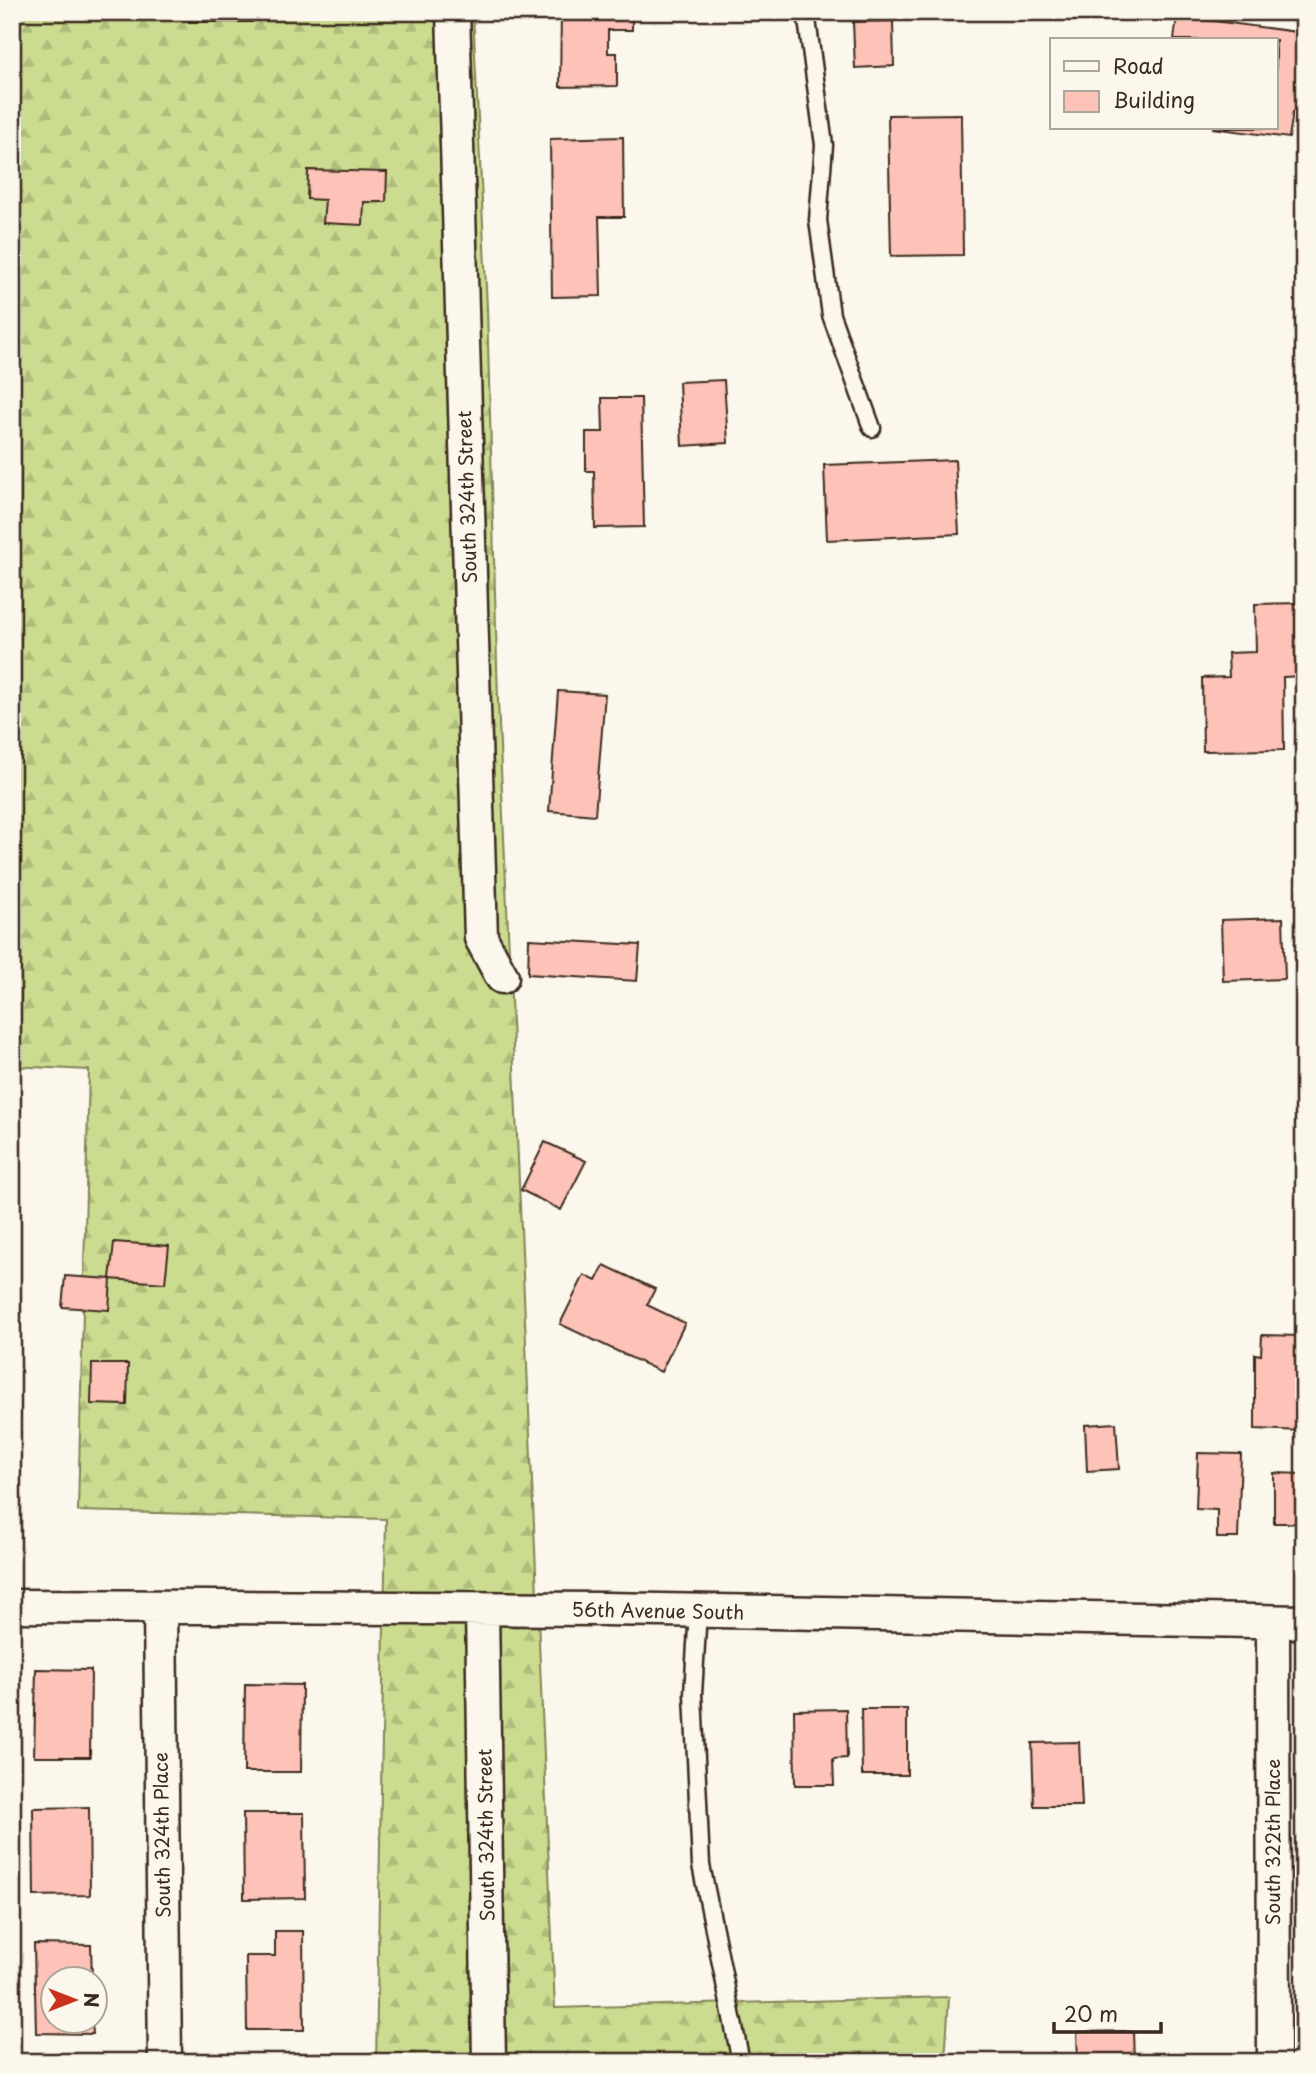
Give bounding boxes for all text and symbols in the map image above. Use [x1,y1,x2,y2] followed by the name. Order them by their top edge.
[1050,38,1278,130] legend
[1113,49,1164,81] text: Road
[1113,83,1195,115] text: Building
[449,410,483,584] street label: South 324th Street
[571,1594,745,1626] street label: 56th Avenue South
[469,1748,501,1922] street label: South 324th Street
[146,1752,176,1918] street label: South 324th Place
[1258,1759,1286,1925] street label: South 322th Place
[38,1966,108,2036] north arrow
[1054,1990,1160,2034] scale bar
[78,1992,106,2008] text: N
[1064,1997,1118,2029] text: 20 m

